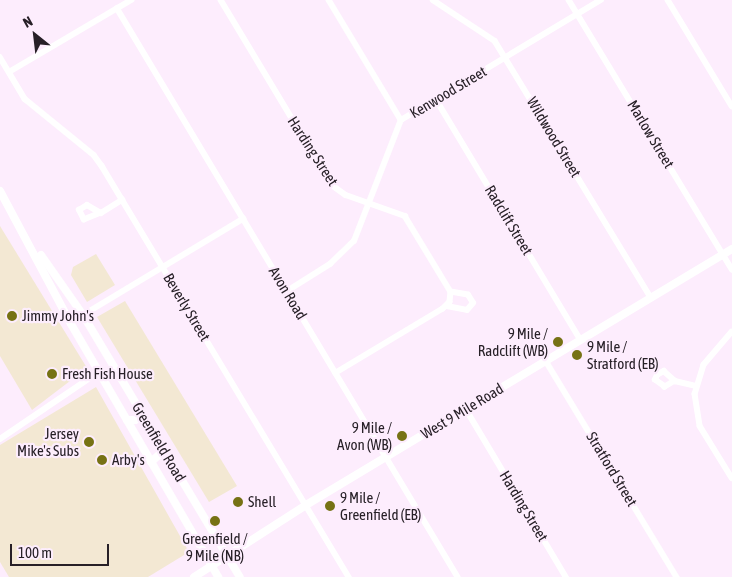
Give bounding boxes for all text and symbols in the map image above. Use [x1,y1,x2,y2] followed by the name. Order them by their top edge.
[10,10,60,60] north arrow
[20,13,35,31] text: N
[406,62,490,122] street label: Kenwood Street
[523,94,585,180] street label: Wildwood Street
[624,97,678,171] street label: Marlow Street
[284,113,342,189] street label: Harding Street
[481,182,537,258] street label: Radclift Street
[265,263,311,323] street label: Avon Road
[160,270,214,344] street label: Beverly Street
[22,307,94,325] place label: Jimmy John's
[6,310,18,322] marker: Jimmy John's
[478,324,548,359] place label: 9 Mile / Radclift (WB)
[552,336,564,348] marker: 9 Mile / Radclift (WB)
[587,337,659,372] place label: 9 Mile / Stratford (EB)
[571,349,583,361] marker: 9 Mile / Stratford (EB)
[62,365,153,383] place label: Fresh Fish House
[46,368,58,380] marker: Fresh Fish House
[418,379,506,443] street label: West 9 Mile Road
[128,399,190,485] street label: Greenfield Road
[337,418,392,453] place label: 9 Mile / Avon (WB)
[17,424,79,459] place label: Jersey Mike's Subs
[583,428,641,510] street label: Stratford Street
[396,430,408,442] marker: 9 Mile / Avon (WB)
[83,436,95,448] marker: Jersey Mike's Subs
[112,451,145,469] place label: Arby's
[96,454,108,466] marker: Arby's
[496,467,552,545] street label: Harding Street
[340,488,421,523] place label: 9 Mile / Greenfield (EB)
[248,493,276,511] place label: Shell
[232,496,244,508] marker: Shell
[324,500,336,512] marker: 9 Mile / Greenfield (EB)
[209,515,221,527] marker: Greenfield / 9 Mile (NB)
[182,529,248,564] place label: Greenfield / 9 Mile (NB)
[12,534,111,566] scale bar
[18,544,52,561] text: 100 m

